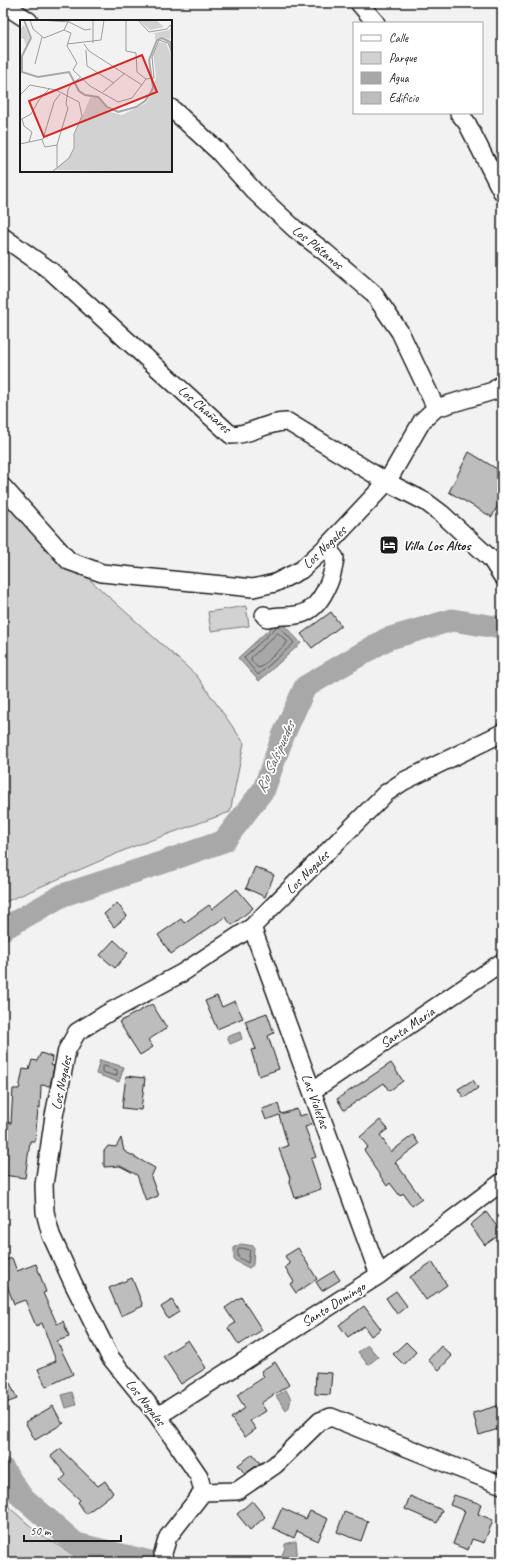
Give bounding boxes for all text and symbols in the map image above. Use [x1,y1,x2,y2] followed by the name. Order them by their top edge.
[20,20,172,172] inset map
[353,22,483,114] legend
[389,30,409,46] text: Calle
[389,50,418,66] text: Parque
[389,70,410,86] text: Agua
[389,90,419,106] text: Edificio
[289,222,348,274] street label: Los Plátanos
[175,382,236,438] street label: Los Chañares
[299,522,351,572] street label: Los Nogales
[378,534,400,556] hotel icon: Villa Los Altos
[403,537,472,554] place label: Villa Los Altos
[251,716,301,796] water label: Río Salsipuedes
[282,846,333,898] street label: Los Nogales
[377,1002,439,1052] street label: Santa Maria
[48,1054,76,1111] street label: Los Nogales
[298,1072,334,1132] street label: Las Violetas
[298,1277,370,1331] street label: Santo Domingo
[122,1376,170,1430] street label: Los Nogales
[24,1517,121,1543] scale bar
[30,1523,52,1539] text: 50 m

